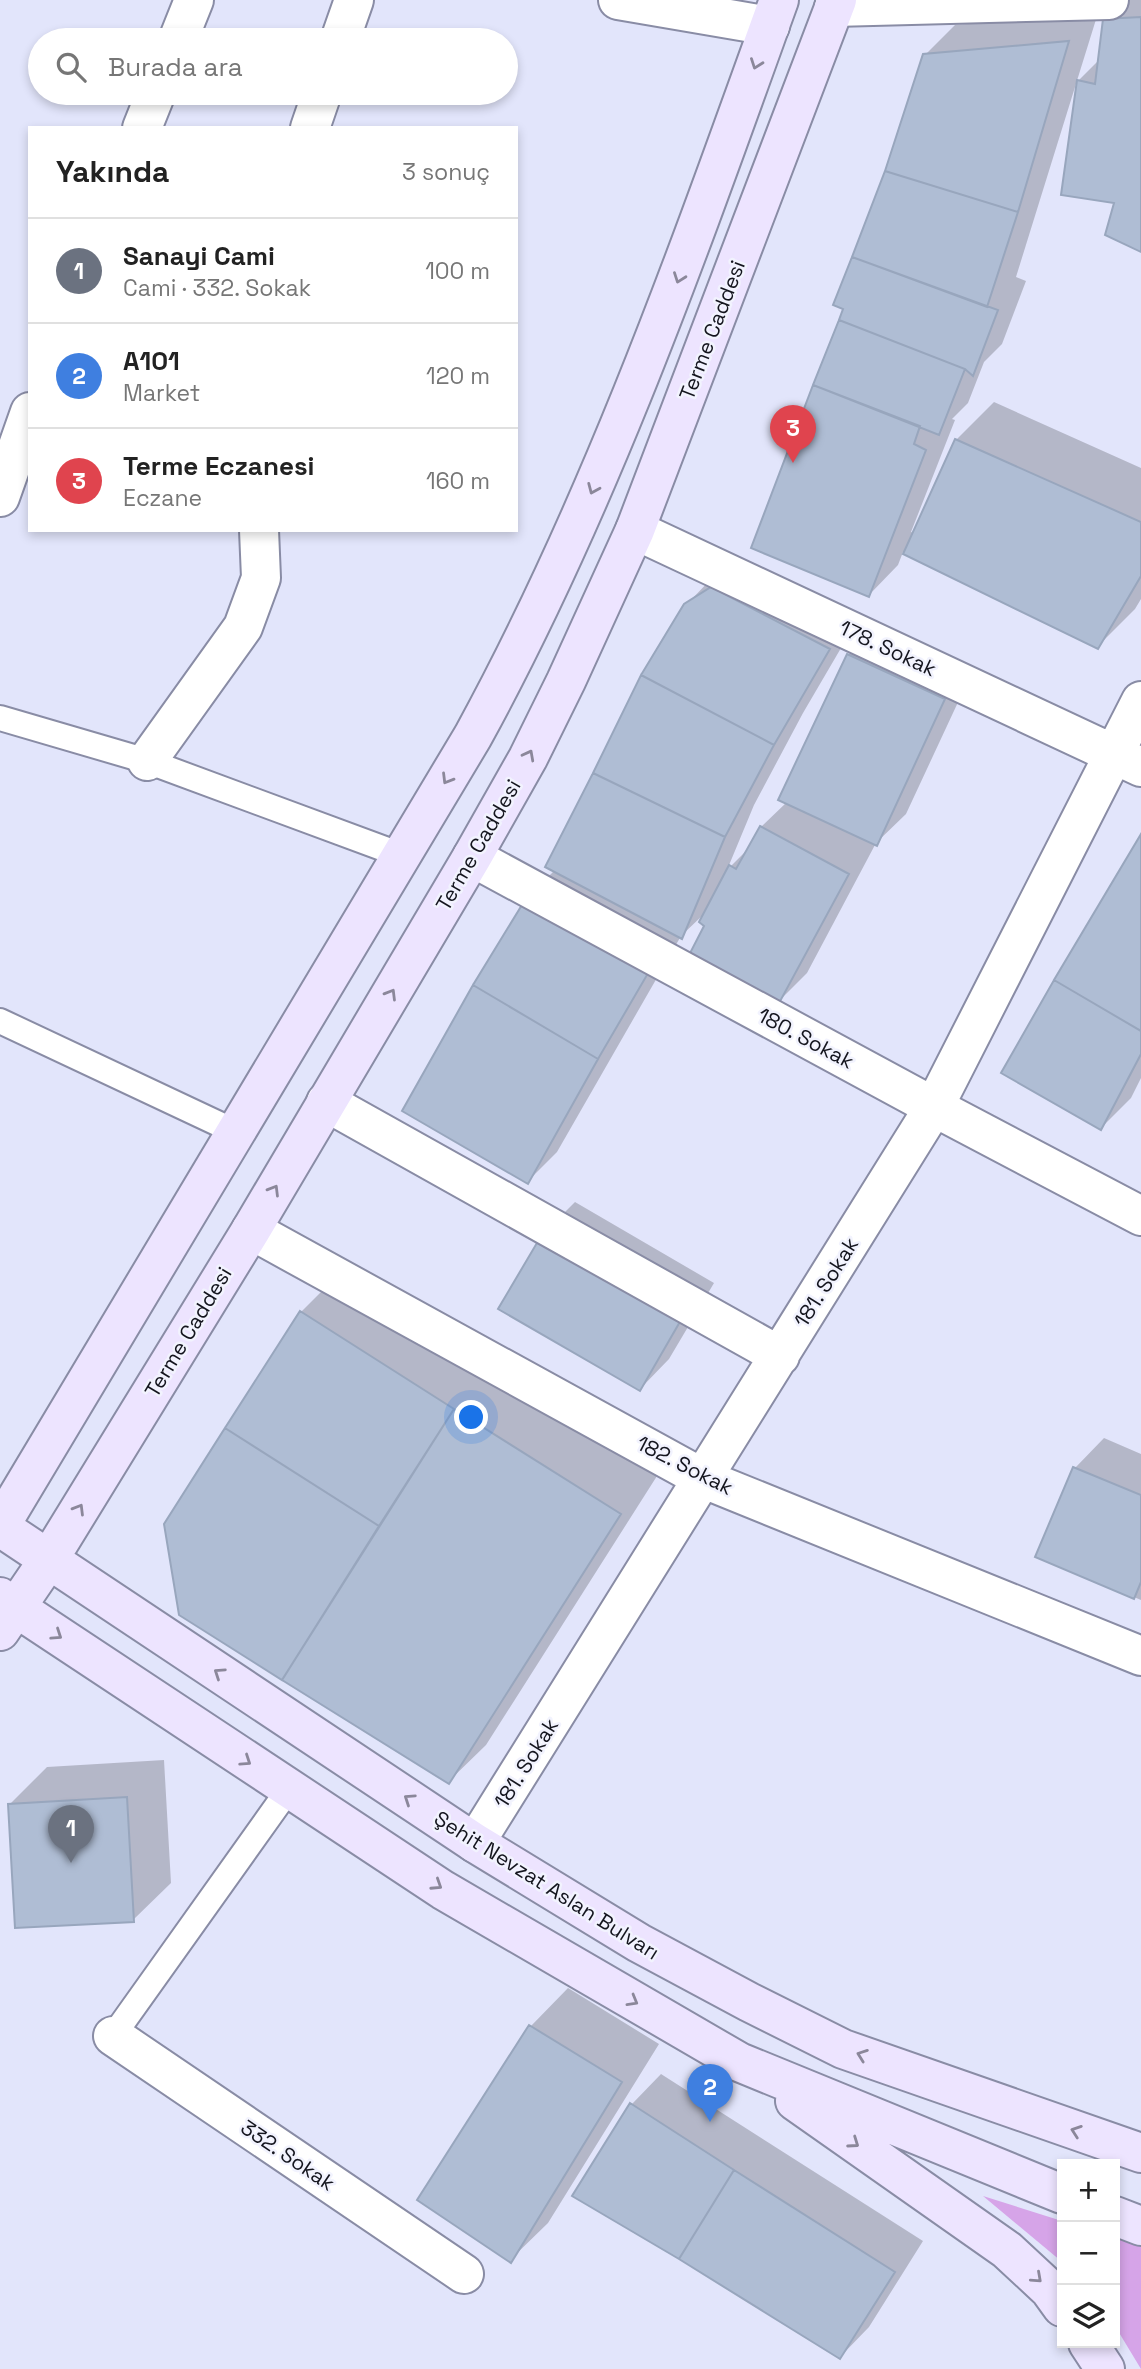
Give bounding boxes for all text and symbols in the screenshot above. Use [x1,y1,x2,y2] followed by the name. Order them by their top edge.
[28,28,518,105] search box
[52,48,90,86] icon: search
[108,50,243,84] text: Burada ara
[750,58,764,70] one-way arrow
[56,152,169,191] text: Yakında
[402,157,490,187] text: 3 sonuç
[123,239,275,273] text: Sanayi Cami
[74,256,84,286] text: 1
[425,256,490,286] text: 100 m
[673,256,751,404] street label: Terme Caddesi
[673,272,687,284] one-way arrow
[123,273,311,303] text: Cami · 332. Sokak
[123,344,180,378] text: A101
[72,361,86,391] text: 2
[426,361,490,391] text: 120 m
[123,378,200,408] text: Market
[770,405,816,463] pin: 3
[123,449,314,483] text: Terme Eczanesi
[72,466,86,496] text: 3
[426,466,490,496] text: 160 m
[587,482,601,494] one-way arrow
[123,483,202,513] text: Eczane
[835,614,941,682] street label: 178. Sokak
[521,750,534,762] one-way arrow
[442,772,455,785] one-way arrow
[429,774,527,916] street label: Terme Caddesi
[382,989,395,1002] one-way arrow
[753,1001,859,1075] street label: 180. Sokak
[266,1184,279,1197] one-way arrow
[788,1232,864,1332] street label: 181. Sokak
[138,1262,238,1402] street label: Terme Caddesi
[454,1400,488,1434] your location
[632,1429,738,1501] street label: 182. Sokak
[71,1504,84,1517] one-way arrow
[49,1627,62,1639] one-way arrow
[214,1669,227,1681] one-way arrow
[488,1713,564,1813] street label: 181. Sokak
[239,1753,252,1766] one-way arrow
[403,1794,416,1807] one-way arrow
[48,1805,94,1863] pin: 1
[429,1805,665,1965] street label: Şehit Nevzat Aslan Bulvarı
[429,1877,442,1890] one-way arrow
[625,1993,638,2006] one-way arrow
[856,2049,868,2063] one-way arrow
[687,2064,733,2122] pin: 2
[236,2114,340,2196] street label: 332. Sokak
[1071,2125,1083,2139] one-way arrow
[846,2135,859,2147] one-way arrow
[1057,2159,1120,2348] map controls
[1057,2159,1120,2222] button: +
[1057,2222,1120,2285] button: −
[1029,2270,1042,2283] one-way arrow
[1057,2285,1120,2348] button: layers

